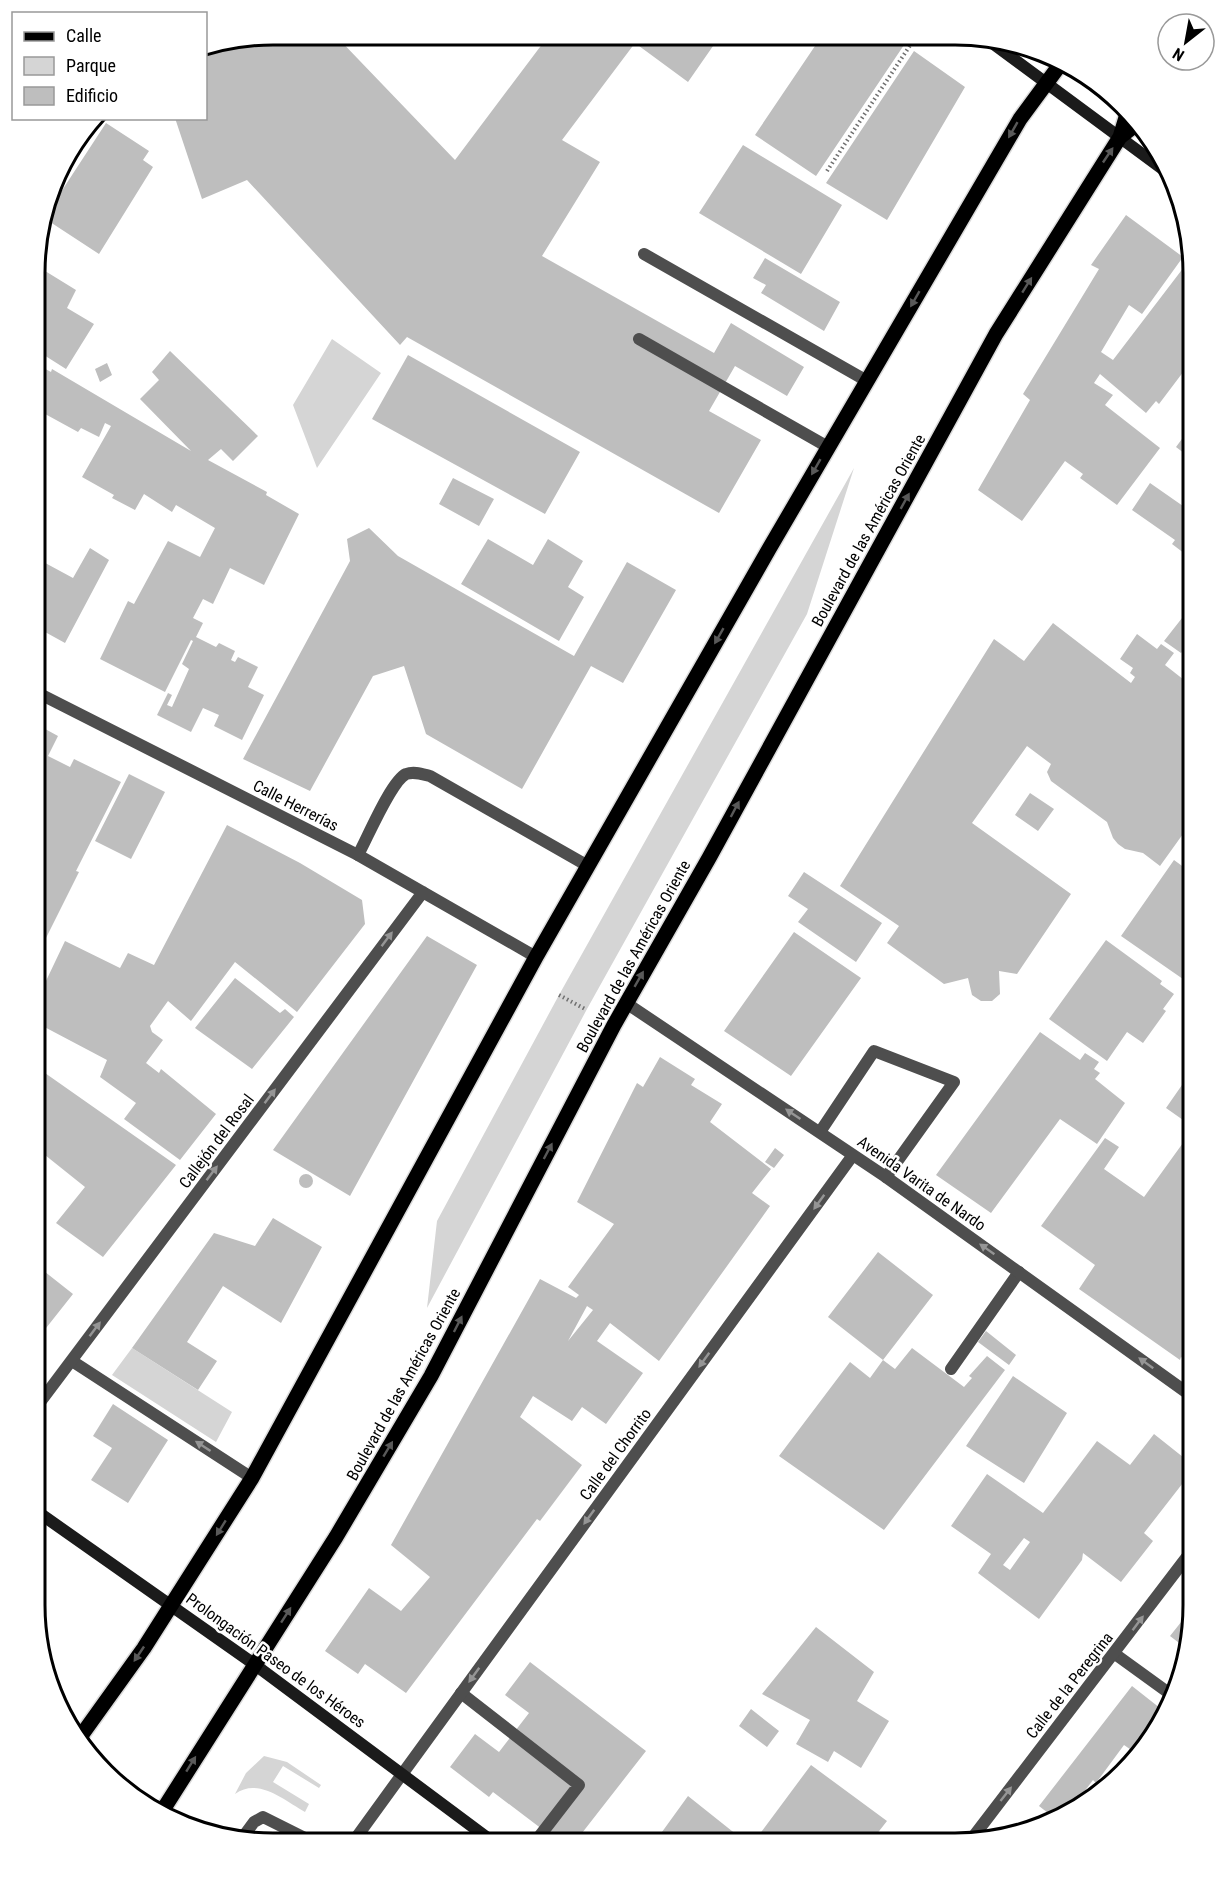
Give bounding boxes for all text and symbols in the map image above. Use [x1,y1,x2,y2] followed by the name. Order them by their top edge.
[12,12,207,120] legend
[1156,12,1216,72] north arrow
[66,25,102,46] text: Calle
[1169,44,1188,65] text: N
[66,55,116,76] text: Parque
[66,85,118,106] text: Edificio
[1008,122,1019,138] one-way arrow
[1102,148,1114,164] one-way arrow
[1021,276,1032,293] one-way arrow
[910,291,921,307] one-way arrow
[808,431,929,630] street label: Boulevard de las Américas Oriente
[811,459,821,476] one-way arrow
[900,492,910,509] one-way arrow
[714,628,724,645] one-way arrow
[250,776,342,835] street label: Calle Herrerías
[730,800,740,817] one-way arrow
[573,857,694,1056] street label: Boulevard de las Américas Oriente
[381,932,393,948] one-way arrow
[634,971,645,987] one-way arrow
[264,1088,276,1103] one-way arrow
[175,1091,258,1192] street label: Callejón del Rosal
[785,1109,801,1120] one-way arrow
[854,1132,989,1235] street label: Avenida Varita de Nardo
[542,1142,552,1160] one-way arrow
[206,1166,218,1181] one-way arrow
[813,1194,825,1209] one-way arrow
[980,1243,996,1255] one-way arrow
[343,1285,464,1484] street label: Boulevard de las Américas Oriente
[453,1316,463,1333] one-way arrow
[89,1321,101,1337] one-way arrow
[698,1351,710,1367] one-way arrow
[1138,1357,1154,1369] one-way arrow
[576,1405,655,1504] street label: Calle del Chorrito
[195,1441,211,1452] one-way arrow
[383,1441,394,1457] one-way arrow
[583,1509,595,1525] one-way arrow
[216,1520,227,1536] one-way arrow
[182,1589,369,1732] street label: Prolongación Paseo de los Héroes
[280,1607,291,1623] one-way arrow
[1131,1616,1143,1631] one-way arrow
[1022,1628,1117,1742] street label: Calle de la Peregrina
[134,1646,145,1662] one-way arrow
[469,1667,481,1682] one-way arrow
[186,1756,197,1772] one-way arrow
[999,1787,1011,1802] one-way arrow

